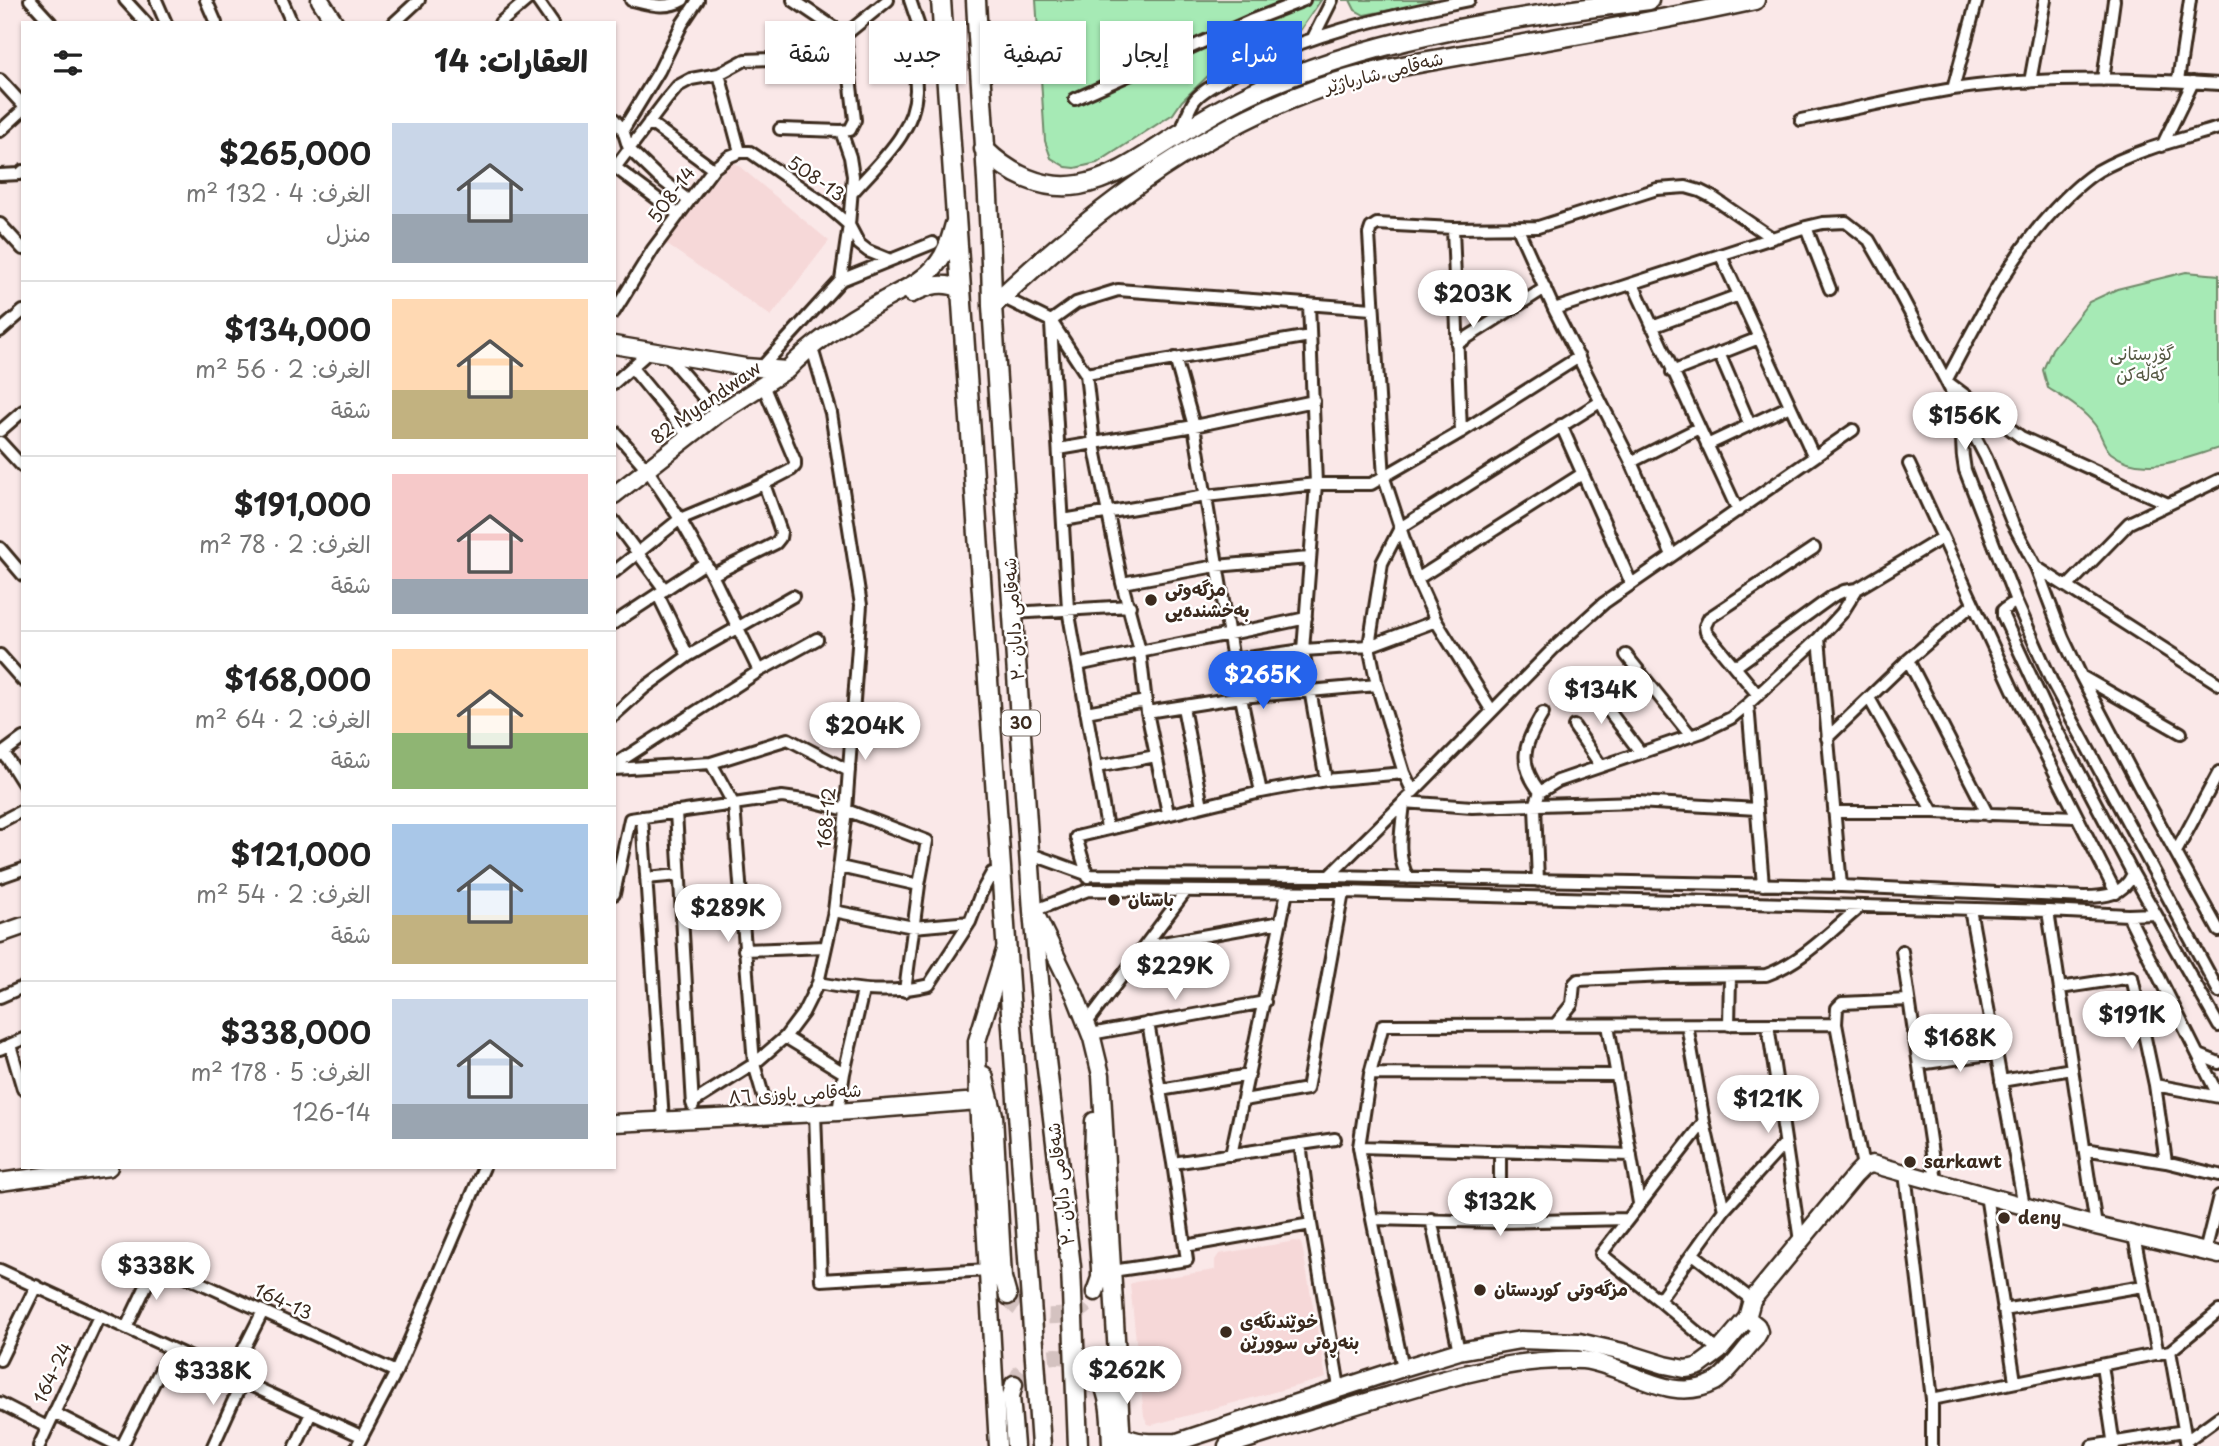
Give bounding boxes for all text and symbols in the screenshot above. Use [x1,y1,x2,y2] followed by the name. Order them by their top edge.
[765,21,855,84] chip: شقة
[869,21,966,84] chip: جديد
[980,21,1086,84] chip: تصفية
[1100,21,1193,84] chip: إيجار
[1207,21,1302,84] chip: شراء
[434,37,588,82] text: العقارات: 14
[49,44,87,82] icon: filters
[1319,44,1446,100] street label: شەقامی شارباژێر
[219,130,371,175] text: $265,000
[783,148,851,207] street label: 508-13
[448,151,532,235] icon: home
[641,160,701,228] street label: 508-14
[186,175,371,210] text: الغرف: 4 · 132 m²
[326,215,371,250] text: منزل
[1424,270,1522,330] pin: $203K
[1434,275,1512,310] text: $203K
[224,306,371,351] text: $134,000
[448,327,532,411] icon: home
[2110,339,2175,387] park label: گۆڕستانی کەڵەکن
[195,351,371,386] text: الغرف: 2 · 56 m²
[644,353,766,450] street label: 82 Myandwaw
[331,391,371,426] text: شقة
[1916,392,2014,452] pin: $156K
[1929,397,2001,432] text: $156K
[234,481,371,526] text: $191,000
[448,502,532,586] icon: home
[199,526,371,561] text: الغرف: 2 · 78 m²
[995,557,1030,682] street label: شەقامی دابان ٣٠
[331,566,371,601] text: شقة
[1165,575,1249,623] place label: مزگەوتی بەخشندەیی
[1143,592,1159,608] marker: مزگەوتی بەخشندەیی
[1214,652,1312,711] pin: $265K
[225,656,371,701] text: $168,000
[1224,656,1302,691] text: $265K
[1552,666,1650,726] pin: $134K
[1564,671,1638,706] text: $134K
[448,677,532,761] icon: home
[195,701,371,736] text: الغرف: 2 · 64 m²
[816,702,914,762] pin: $204K
[825,707,905,742] text: $204K
[1002,710,1040,736] road number: 30
[331,741,371,776] text: شقة
[809,786,842,850] street label: 168-12
[231,831,371,876] text: $121,000
[448,852,532,936] icon: home
[196,876,371,911] text: الغرف: 2 · 54 m²
[679,884,777,944] pin: $289K
[1128,885,1174,912] place label: باستان
[690,889,766,924] text: $289K
[1106,892,1122,908] marker: باستان
[331,916,371,951] text: شقة
[1126,942,1224,1002] pin: $229K
[1137,947,1213,982] text: $229K
[2083,992,2181,1051] pin: $191K
[2098,996,2166,1031] text: $191K
[221,1009,371,1054] text: $338,000
[1911,1014,2009,1074] pin: $168K
[1924,1019,1996,1054] text: $168K
[448,1027,532,1111] icon: home
[190,1054,371,1089] text: الغرف: 5 · 178 m²
[728,1076,862,1109] street label: شەقامی باوزی ٨٦
[1719,1076,1817,1135] pin: $121K
[1733,1080,1803,1115] text: $121K
[292,1094,371,1129] text: 126-14
[1039,1121,1080,1247] street label: شەقامی دابان ٣٠
[1924,1147,2002,1174] place label: sarkawt
[1902,1154,1918,1170] marker: sarkawt
[1451,1178,1549,1238] pin: $132K
[1464,1183,1536,1218] text: $132K
[2018,1203,2061,1230] place label: deny
[1996,1210,2012,1226] marker: deny
[107,1242,205,1302] pin: $338K
[117,1247,195,1282] text: $338K
[250,1275,317,1326] street label: 164-13
[1494,1275,1628,1302] place label: مزگەوتی کوردستان
[1472,1282,1488,1298] marker: مزگەوتی کوردستان
[1240,1307,1359,1358] place label: خوێندنگەی بنەڕەتی سوورێن
[1218,1324,1234,1340] marker: خوێندنگەی بنەڕەتی سوورێن
[26,1337,78,1407] street label: 164-24
[1078,1346,1176,1406] pin: $262K
[164,1348,262,1407] pin: $338K
[1088,1351,1166,1386] text: $262K
[174,1352,252,1387] text: $338K

